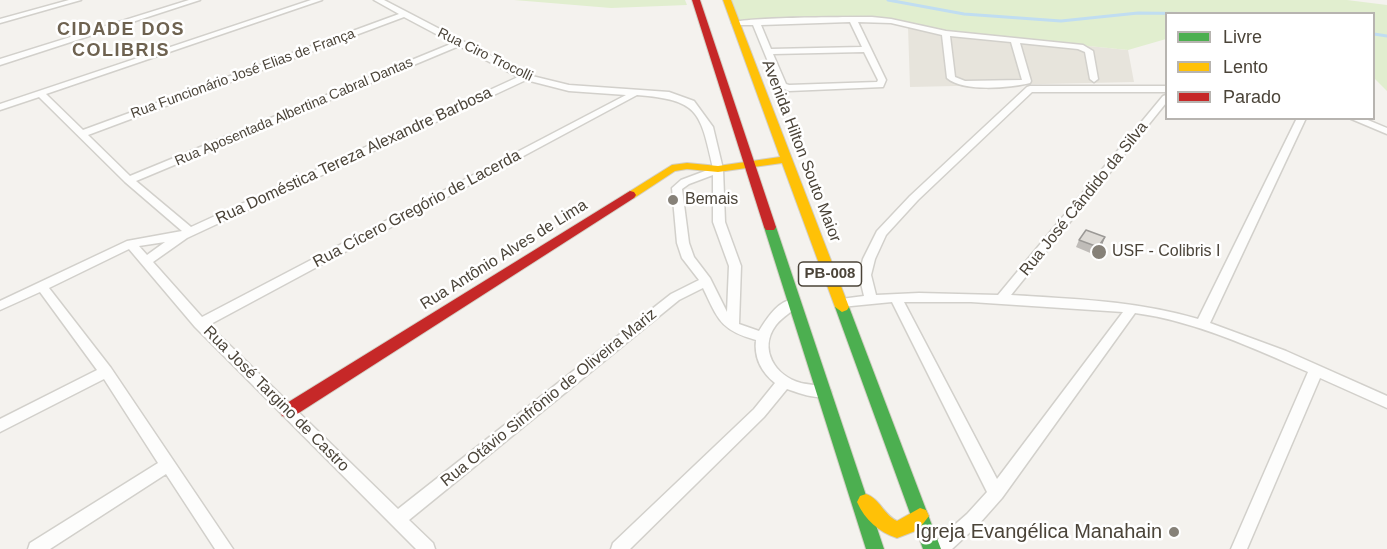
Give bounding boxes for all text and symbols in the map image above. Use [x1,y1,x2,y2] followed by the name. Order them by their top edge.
[1165,12,1375,120] legend
[57,19,185,62] district label: CIDADE DOS COLIBRIS
[435,25,535,85] street label: Rua Ciro Trocolli
[129,26,357,122] street label: Rua Funcionário José Elias de França
[1223,27,1262,47] text: Livre
[173,54,415,170] street label: Rua Aposentada Albertina Cabral Dantas
[757,57,845,245] street label: Avenida Hilton Souto Maior
[1223,57,1268,77] text: Lento
[213,83,495,229] street label: Rua Doméstica Tereza Alexandre Barbosa
[1223,87,1281,107] text: Parado
[1016,118,1152,280] street label: Rua José Cândido da Silva
[310,146,524,272] street label: Rua Cícero Gregório de Lacerda
[685,190,738,210] place label: Bemais
[666,193,680,207] marker: Bemais
[417,196,591,314] street label: Rua Antônio Alves de Lima
[1112,242,1220,262] place label: USF - Colibris I
[1090,243,1108,261] marker: USF - Colibris I
[798,262,862,286] road number: PB-008
[437,305,661,491] street label: Rua Otávio Sinfrônio de Oliveira Mariz
[199,322,353,476] street label: Rua José Targino de Castro
[915,520,1162,544] place label: Igreja Evangélica Manahain
[1167,525,1181,539] marker: Igreja Evangélica Manahain

